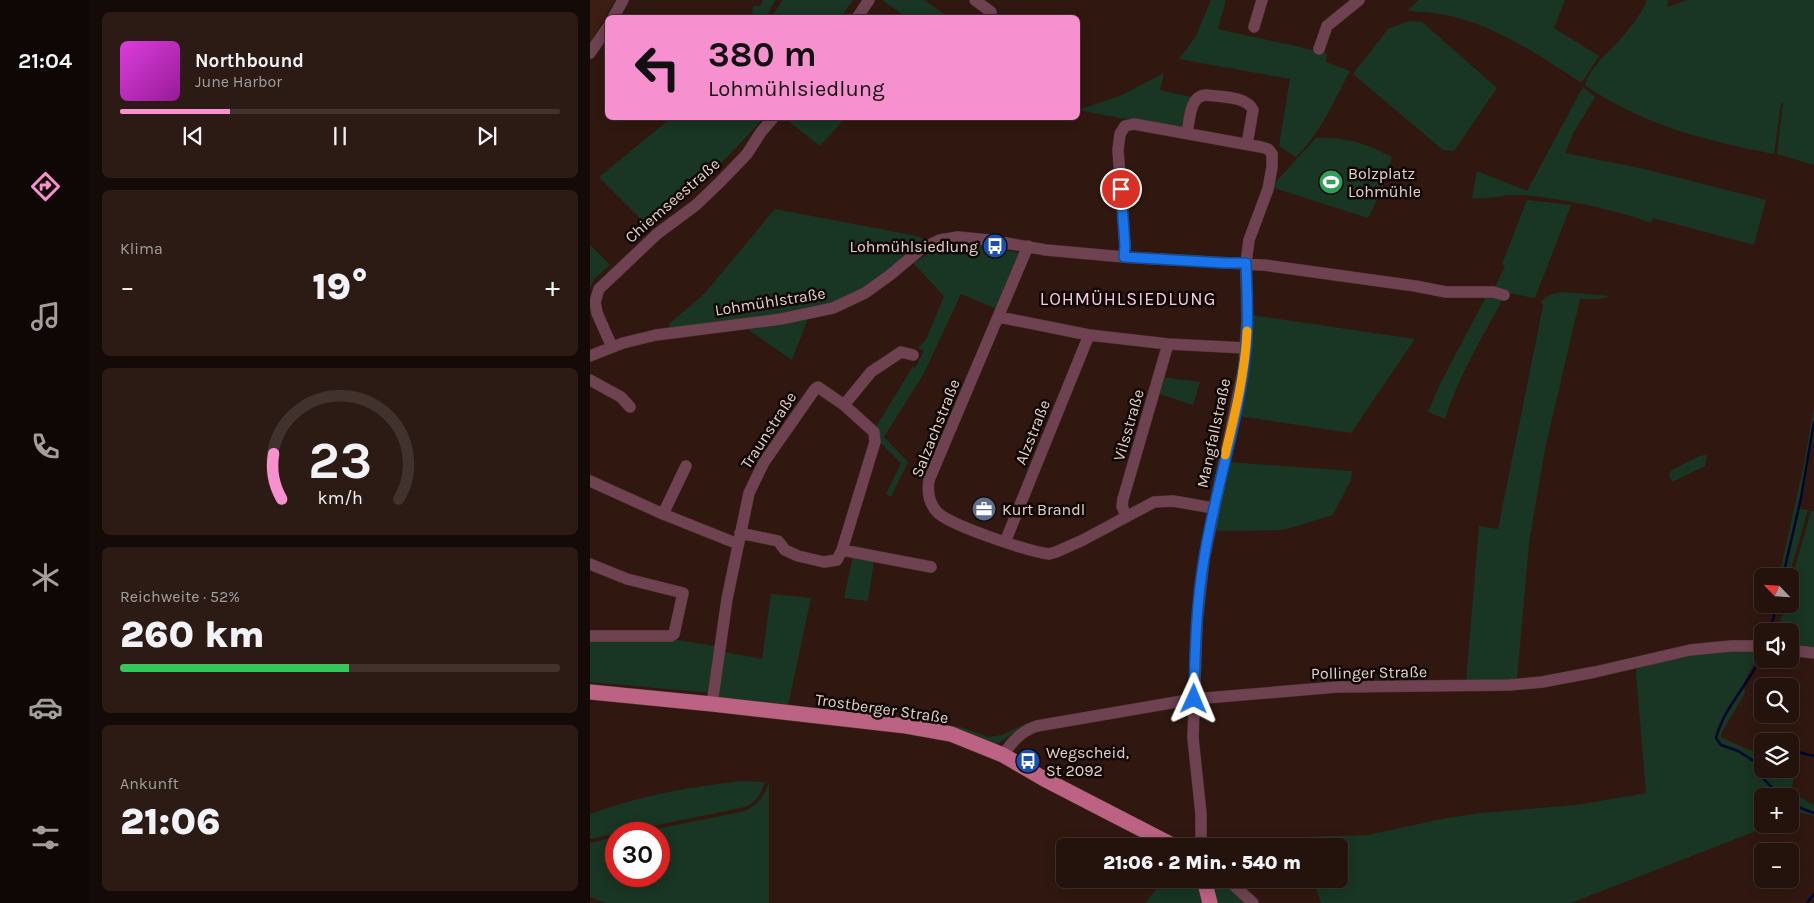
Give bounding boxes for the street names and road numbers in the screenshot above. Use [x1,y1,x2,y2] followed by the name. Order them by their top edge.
[621,154,724,247] street label: Chiemseestraße
[713,283,827,320] street label: Lohmühlstraße
[907,376,964,480] street label: Salzachstraße
[1193,377,1234,490] street label: Mangfallstraße
[1109,387,1148,463] street label: Vilsstraße
[737,388,800,472] street label: Traunstraße
[1011,397,1054,467] street label: Alzstraße
[1311,662,1427,683] street label: Pollinger Straße
[814,690,950,727] street label: Trostberger Straße

